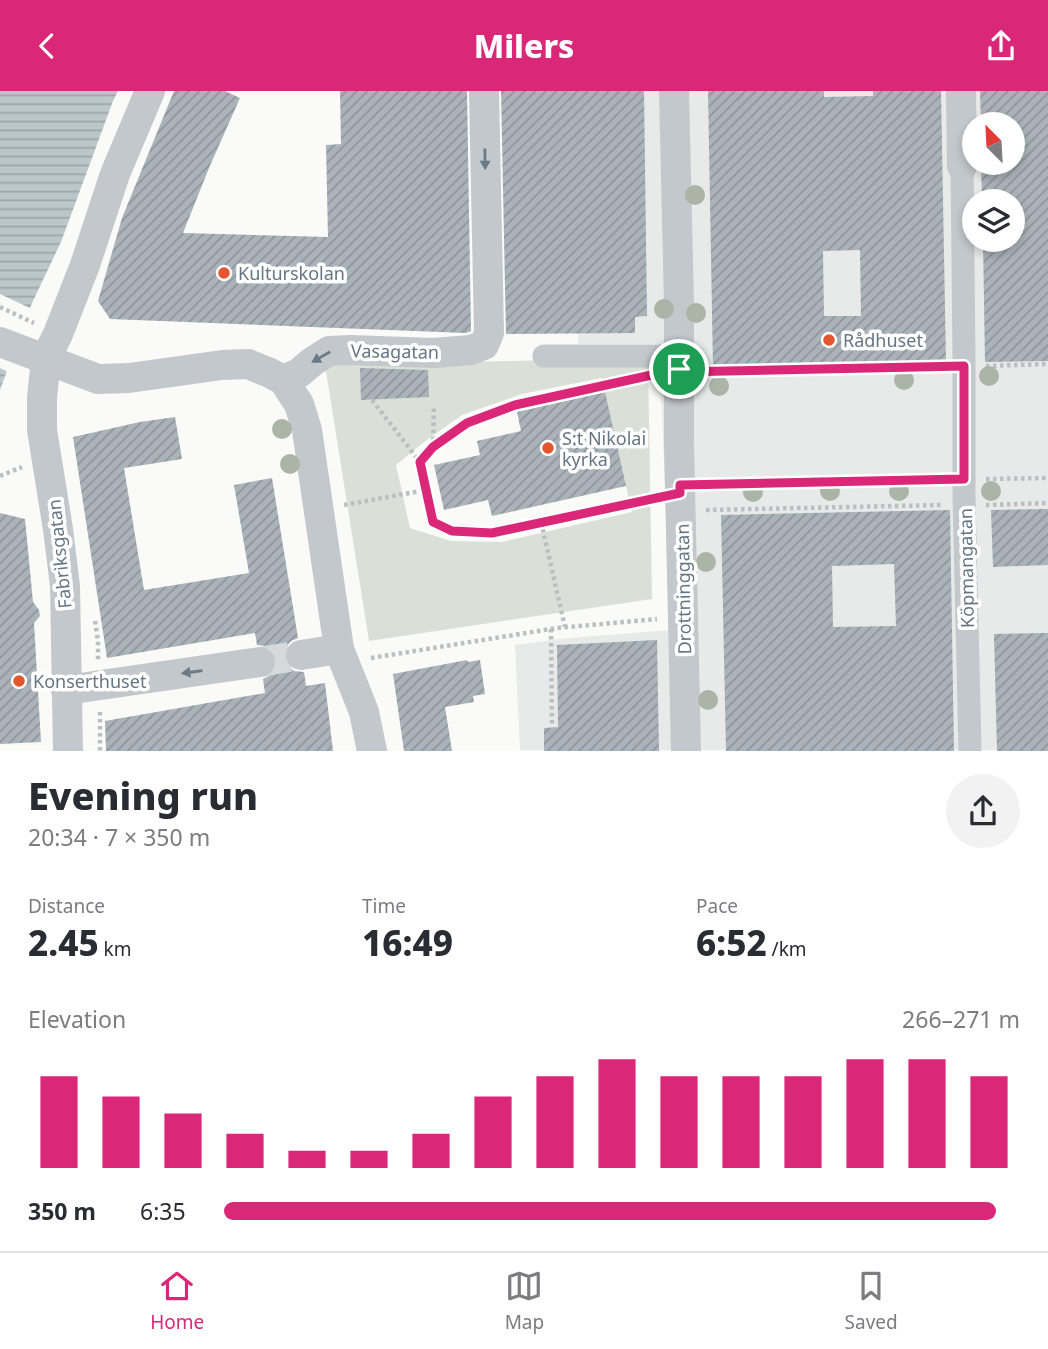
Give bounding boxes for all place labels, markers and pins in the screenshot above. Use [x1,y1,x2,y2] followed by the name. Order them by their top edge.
[238,261,345,285] place label: Kulturskolan
[216,265,232,281] marker: Kulturskolan
[843,328,923,352] place label: Rådhuset
[821,332,837,348] marker: Rådhuset
[649,339,709,399] pin
[562,426,646,471] place label: S:t Nikolai kyrka
[540,440,556,456] marker: S:t Nikolai kyrka
[33,669,147,693] place label: Konserthuset
[11,673,27,689] marker: Konserthuset

